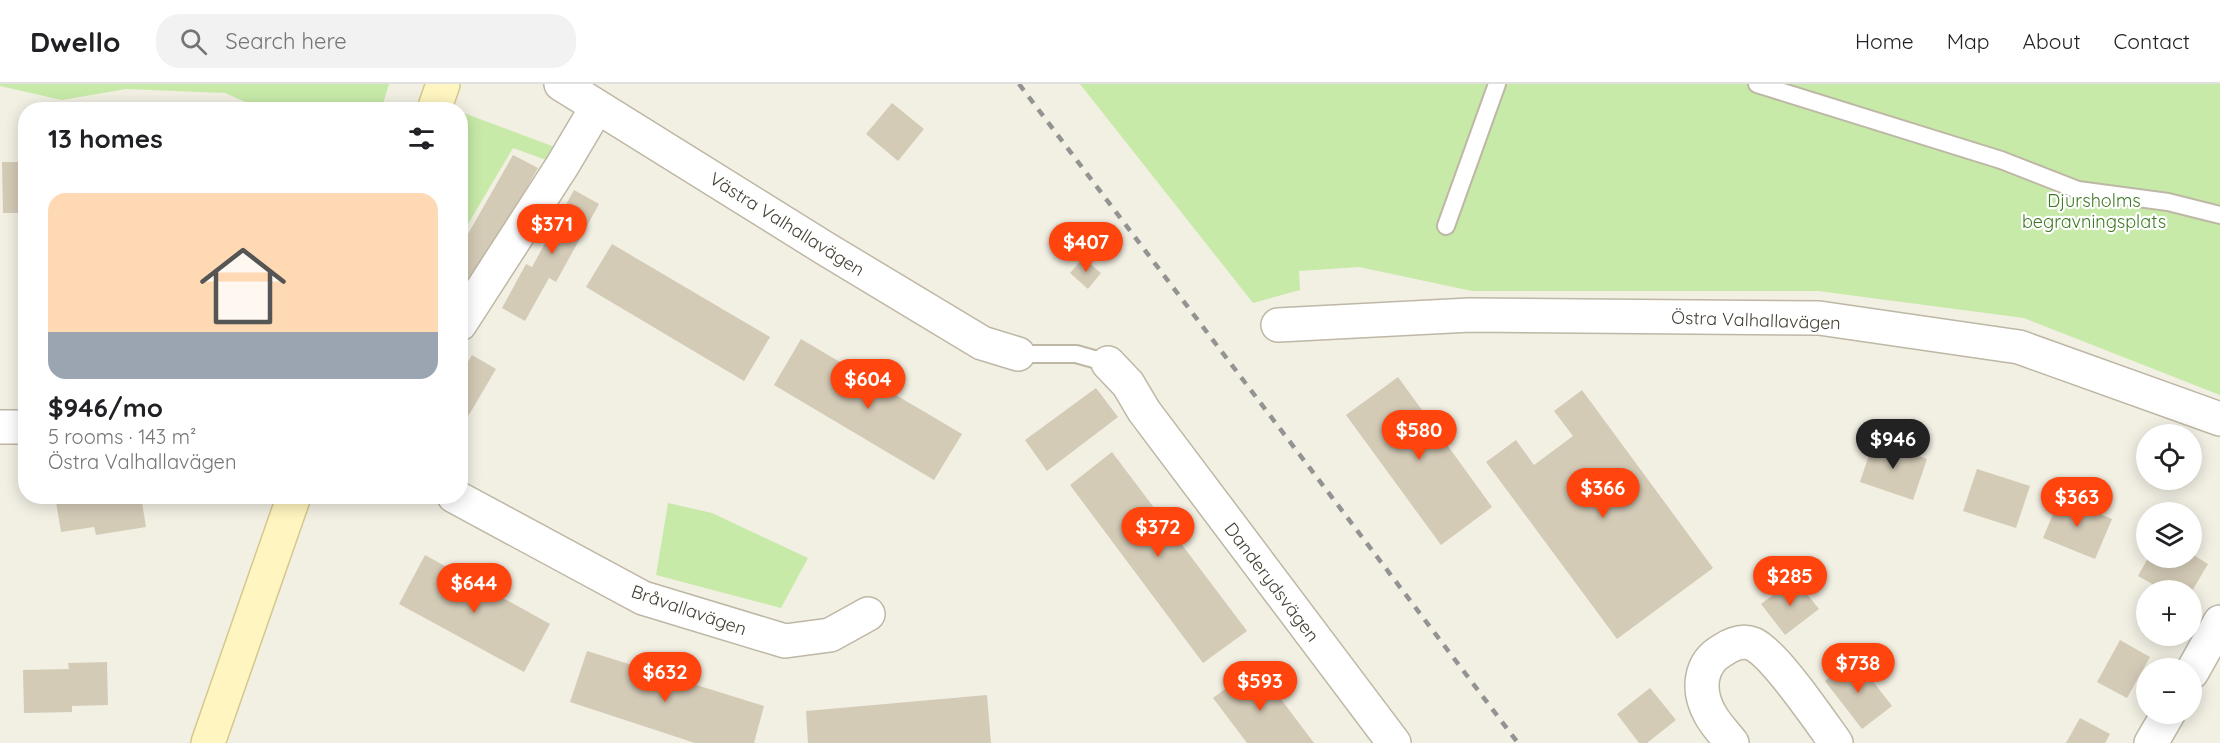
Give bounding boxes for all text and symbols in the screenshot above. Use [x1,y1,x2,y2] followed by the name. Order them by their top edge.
[156,14,576,68] search box
[30,24,120,59] text: Dwello
[177,25,210,58] icon: search
[225,27,347,55] text: Search here
[1855,28,1914,54] text: Home
[1947,28,1990,54] text: Map
[2023,28,2081,54] text: About
[2114,28,2190,54] text: Contact
[48,122,163,155] text: 13 homes
[405,122,438,155] icon: filters
[705,167,869,281] street label: Västra Valhallavägen
[2022,189,2166,233] park label: Djursholms begravningsplats
[516,204,588,255] pin: $371
[531,211,573,236] text: $371
[1050,222,1122,273] pin: $407
[1063,229,1109,254] text: $407
[189,232,297,340] icon: home
[1671,306,1841,334] street label: Östra Valhallavägen
[832,359,904,410] pin: $604
[844,366,892,391] text: $604
[48,391,163,424] text: $946/mo
[1383,410,1455,461] pin: $580
[1396,417,1442,442] text: $580
[1857,419,1929,470] pin: $946
[48,424,196,449] text: 5 rooms · 143 m²
[2136,424,2202,724] map controls
[2136,424,2202,490] button: locate
[1870,426,1916,451] text: $946
[48,449,236,474] text: Östra Valhallavägen
[1567,468,1639,519] pin: $366
[1581,475,1625,500] text: $366
[2041,477,2113,528] pin: $363
[2055,484,2099,509] text: $363
[2136,502,2202,568] button: layers
[1122,507,1194,558] pin: $372
[1135,514,1181,539] text: $372
[1220,518,1324,646] street label: Danderydsvägen
[1754,556,1826,607] pin: $285
[438,563,510,614] pin: $644
[1767,563,1813,588] text: $285
[451,570,497,595] text: $644
[628,580,750,640] street label: Bråvallavägen
[2136,580,2202,646] button: +
[1822,643,1894,694] pin: $738
[1836,650,1880,675] text: $738
[629,652,701,703] pin: $632
[2136,658,2202,724] button: −
[642,659,688,684] text: $632
[1224,661,1296,712] pin: $593
[1237,668,1283,693] text: $593

